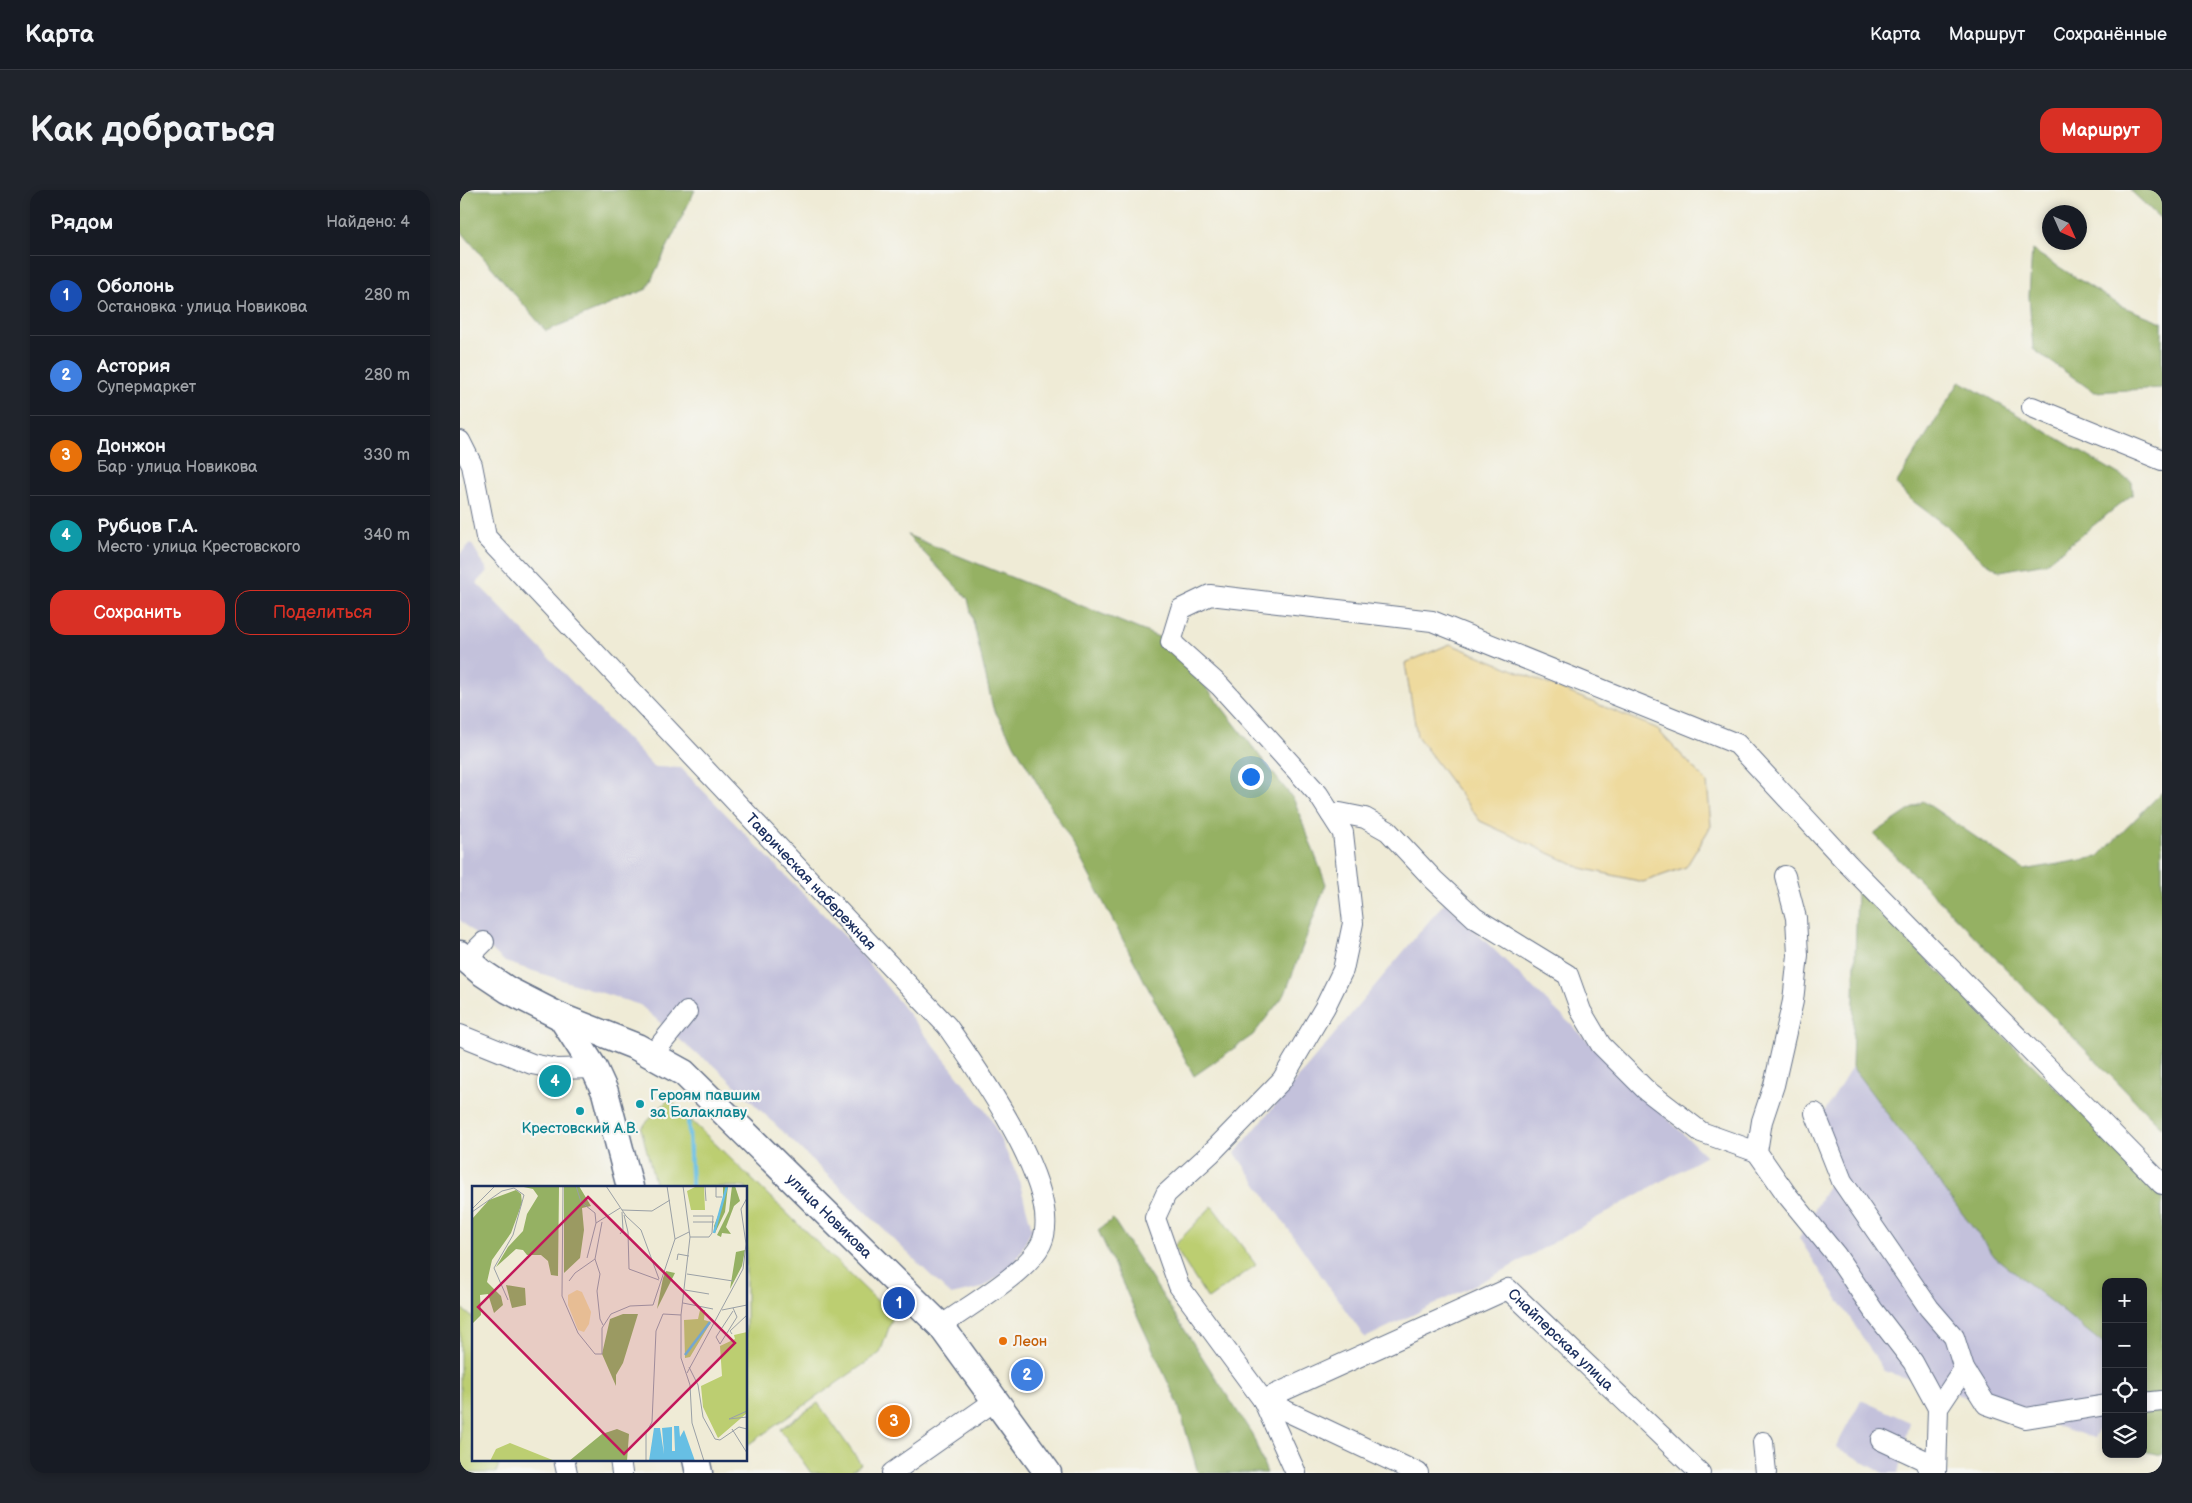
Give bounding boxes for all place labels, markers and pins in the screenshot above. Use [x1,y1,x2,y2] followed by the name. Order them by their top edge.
[539,1062,571,1100] pin: 4
[650,1086,760,1122] place label: Героям павшим за Балаклаву
[634,1098,646,1110] marker: Героям павшим за Балаклаву
[574,1105,586,1117] marker: Крестовский А.В.
[521,1119,639,1138] place label: Крестовский А.В.
[883,1284,915,1322] pin: 1
[1012,1332,1047,1351] place label: Леон
[997,1335,1009,1347] marker: Леон
[1011,1356,1043,1394] pin: 2
[878,1402,910,1440] pin: 3

